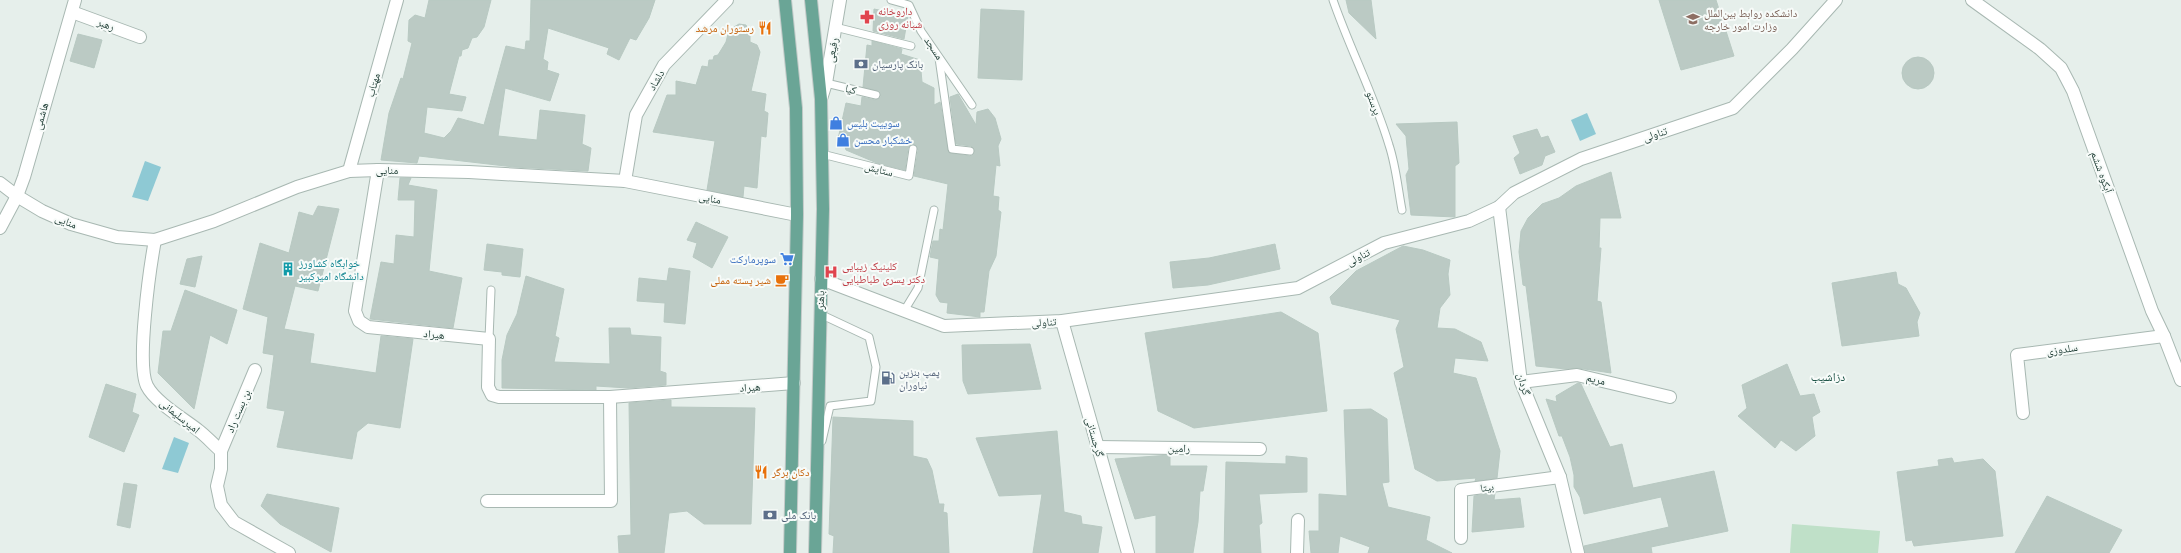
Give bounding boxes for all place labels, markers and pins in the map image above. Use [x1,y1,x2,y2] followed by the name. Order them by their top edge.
[878,5,922,31] place label: داروخانه شبانه روزی
[1704,7,1798,32] place label: دانشکده روابط بین‌الملل وزارت امور خارجه
[859,9,875,25] pharmacy icon: داروخانه شبانه روزی
[1685,11,1701,27] school or university icon: دانشکده روابط بین‌الملل وزارت امور خارجه
[757,20,773,36] restaurant icon: رستوران مرشد
[696,22,754,35] place label: رستوران مرشد
[853,56,869,72] bank icon: بانک پارسیان
[872,58,923,71] place label: بانک پارسیان
[828,115,844,131] shop icon: سوییت بلیس
[847,117,900,130] place label: سوییت بلیس
[835,132,851,148] shop icon: خشکبار محسن
[854,134,912,147] place label: خشکبار محسن
[779,251,795,267] supermarket icon: سوپرمارکت
[730,253,776,266] place label: سوپرمارکت
[298,257,364,282] place label: خوابگاه کشاورز دانشگاه امیرکبیر
[842,260,925,286] place label: کلینیک زیبایی دکتر یسری طباطبایی
[280,261,296,277] building icon: خوابگاه کشاورز دانشگاه امیرکبیر
[823,264,839,280] hospital icon: کلینیک زیبایی دکتر یسری طباطبایی
[774,272,790,288] cafe icon: شیر پسته مملی
[710,274,771,287] place label: شیر پسته مملی
[899,366,940,392] place label: پمپ بنزین نیاوران
[880,370,896,386] fuel station icon: پمپ بنزین نیاوران
[753,464,769,480] restaurant icon: دکان برگر
[771,466,810,479] place label: دکان برگر
[762,507,778,523] bank icon: بانک ملی
[781,509,816,522] place label: بانک ملی

